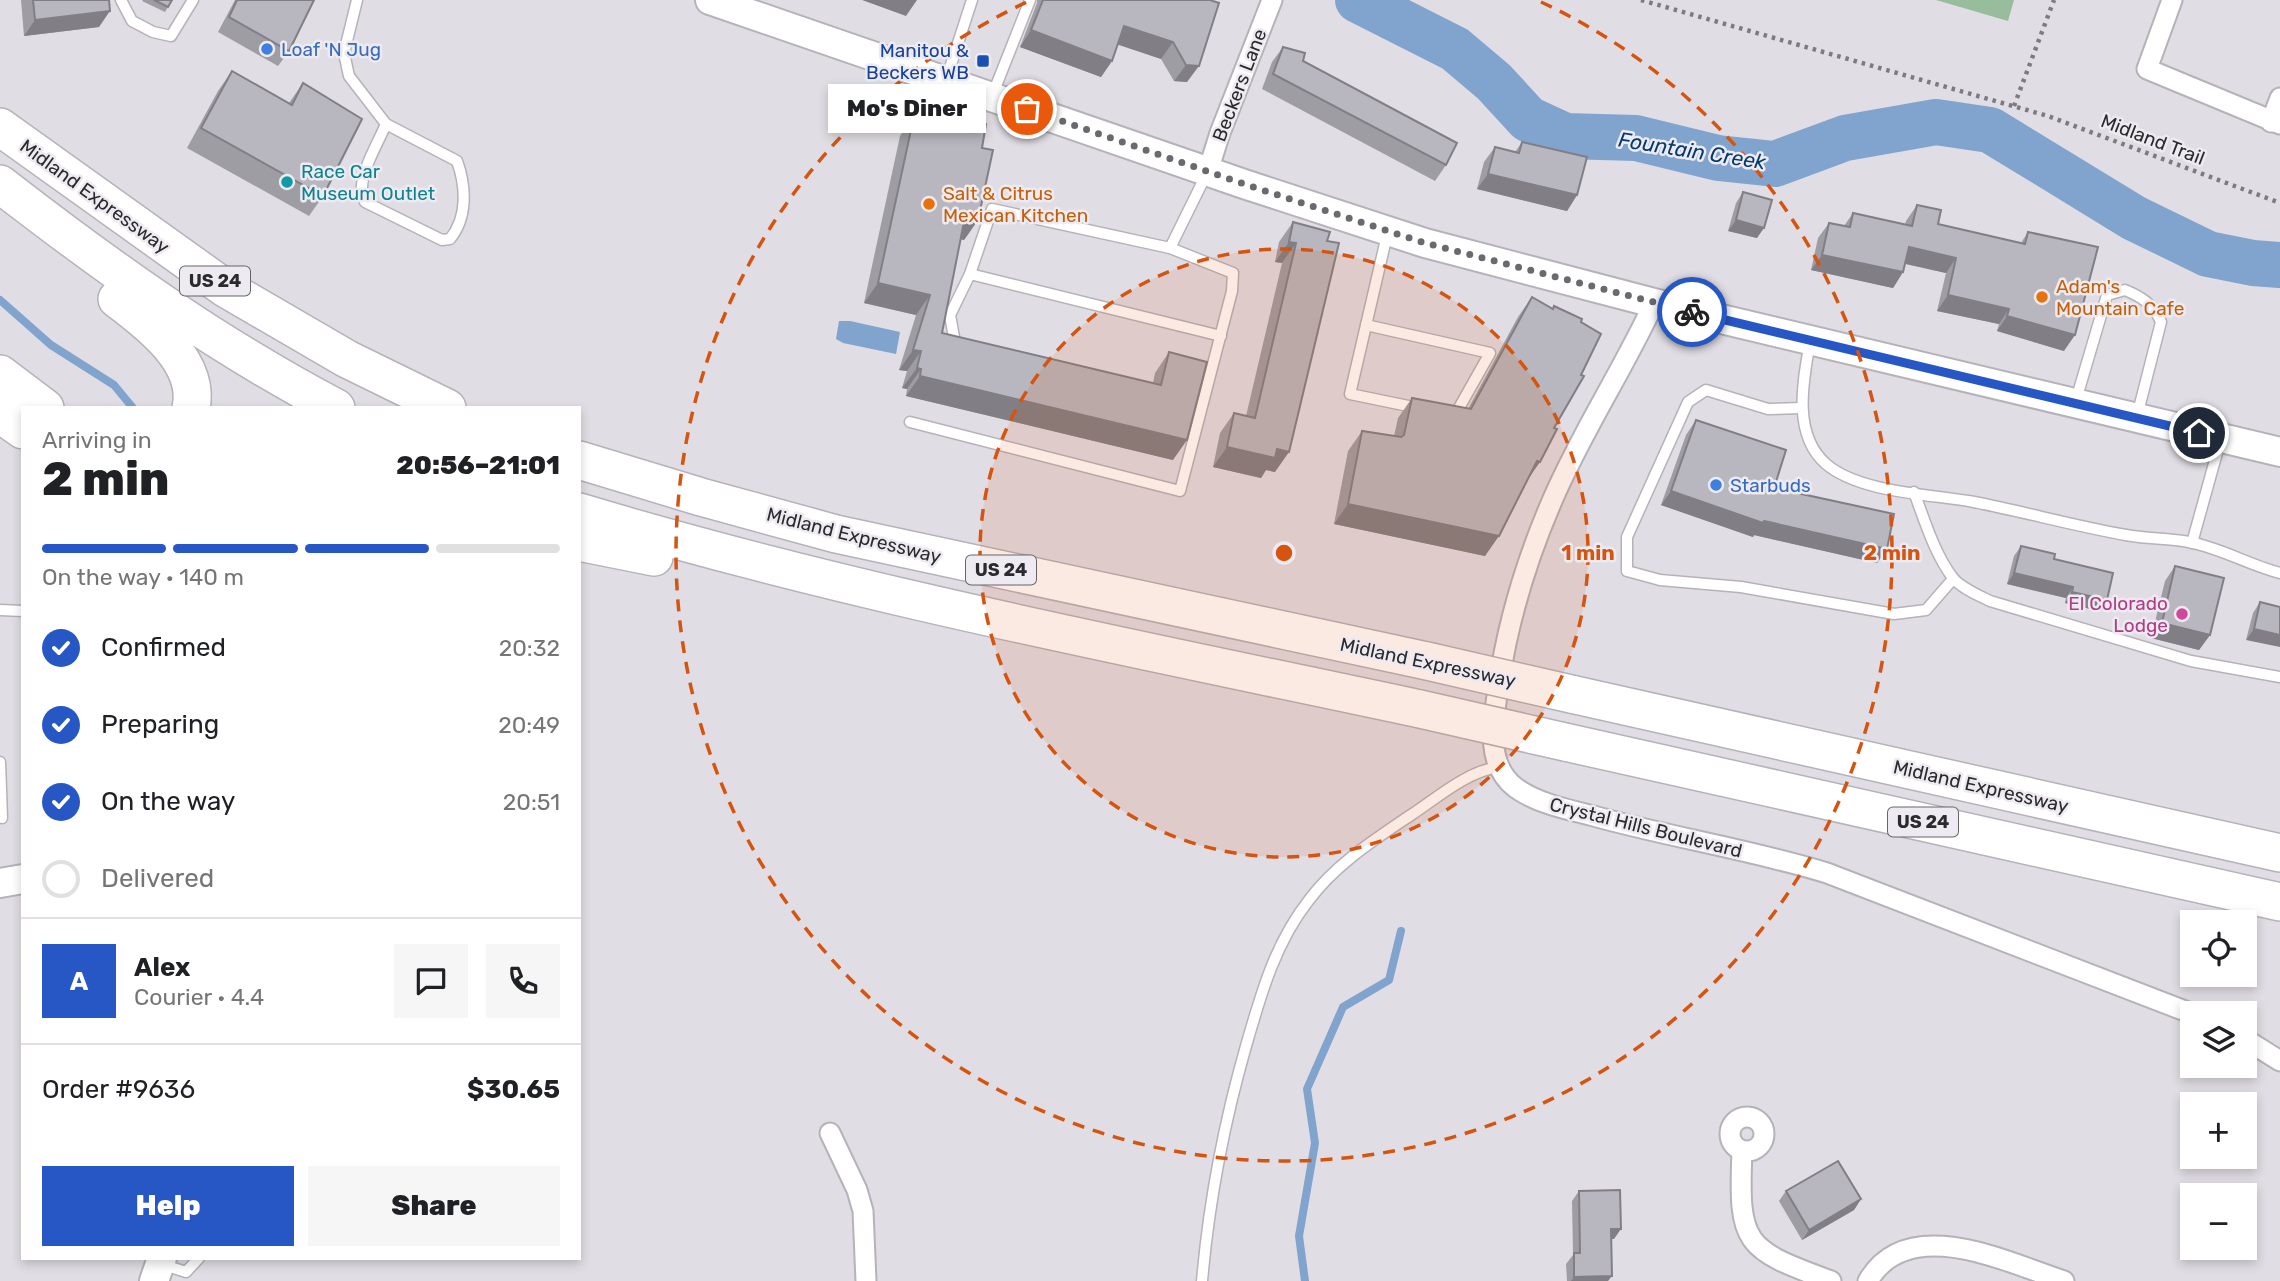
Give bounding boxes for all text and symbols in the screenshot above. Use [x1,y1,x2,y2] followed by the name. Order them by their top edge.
[1207,26,1271,145] street label: Beckers Lane
[281,38,381,61] place label: Loaf 'N Jug
[866,39,969,84] place label: Manitou & Beckers WB
[259,41,275,57] marker: Loaf 'N Jug
[975,53,991,69] marker: Manitou & Beckers WB
[997,79,1057,139] pin
[828,84,985,134] callout: Mo's Diner
[1008,90,1046,128] icon: bag
[847,94,967,122] text: Mo's Diner
[2098,109,2208,170] street label: Midland Trail
[1617,127,1769,175] water label: Fountain Creek
[15,134,174,258] street label: Midland Expressway
[301,160,436,205] place label: Race Car Museum Outlet
[279,174,295,190] marker: Race Car Museum Outlet
[943,182,1088,227] place label: Salt & Citrus Mexican Kitchen
[921,196,937,212] marker: Salt & Citrus Mexican Kitchen
[180,267,250,296] road number: US 24
[2056,275,2184,320] place label: Adam's Mountain Cafe
[1657,277,1727,347] courier
[2034,289,2050,305] marker: Adam's Mountain Cafe
[1673,293,1711,331] icon: bike
[2169,403,2229,463] pin
[2180,414,2218,452] icon: home
[42,426,152,454] text: Arriving in
[396,450,560,481] text: 20:56–21:01
[42,452,169,507] text: 2 min
[1730,474,1811,497] place label: Starbuds
[1708,477,1724,493] marker: Starbuds
[764,503,944,568] street label: Midland Expressway
[1561,540,1615,565] text: 1 min
[1864,540,1920,565] text: 2 min
[1272,541,1296,565] centre of rings
[966,556,1036,584] road number: US 24
[42,563,244,591] text: On the way · 140 m
[2068,592,2168,637] place label: El Colorado Lodge
[2174,606,2190,622] marker: El Colorado Lodge
[42,629,80,667] icon: check
[101,632,226,663] text: Confirmed
[1338,633,1518,692] street label: Midland Expressway
[499,634,560,662] text: 20:32
[42,706,80,744] icon: check
[101,709,219,740] text: Preparing
[498,711,560,739] text: 20:49
[1891,755,2071,818] street label: Midland Expressway
[42,783,80,821] icon: check
[101,786,235,817] text: On the way
[503,788,560,816] text: 20:51
[1547,792,1745,863] street label: Crystal Hills Boulevard
[1888,808,1958,836] road number: US 24
[101,863,214,894] text: Delivered
[2180,910,2257,1260] map controls
[2180,910,2257,987] button: locate
[394,944,468,1018] button: chat
[486,944,560,1018] button: phone
[134,952,190,983] text: Alex
[70,966,88,997] text: A
[134,983,264,1011] text: Courier · 4.4
[2180,1001,2257,1078] button: layers
[42,1074,195,1105] text: Order #9636
[467,1074,560,1105] text: $30.65
[2180,1092,2257,1169] button: +
[42,1166,294,1246] button: Help
[308,1166,560,1246] button: Share
[2180,1183,2257,1260] button: −

